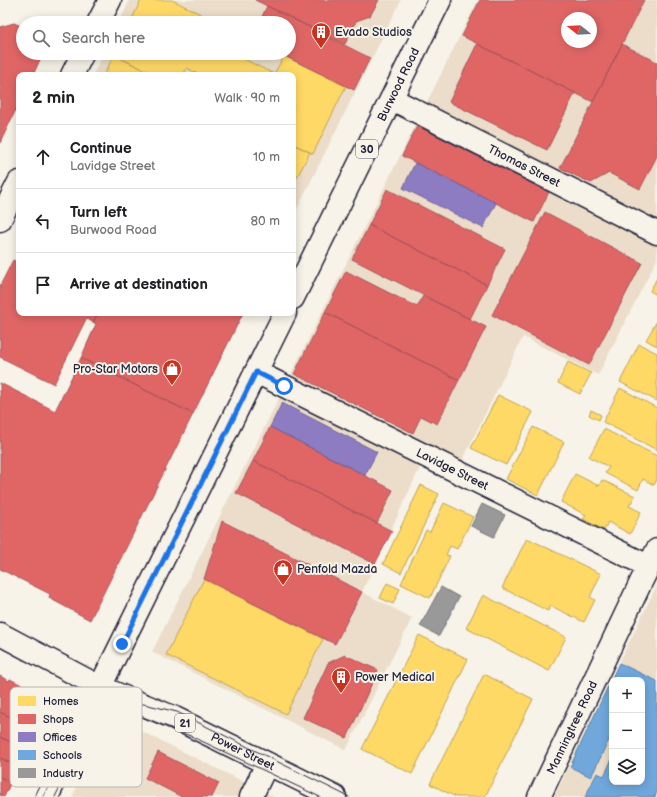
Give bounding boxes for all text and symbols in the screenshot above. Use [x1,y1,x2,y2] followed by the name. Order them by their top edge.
[561,12,597,48] north arrow
[16,16,296,60] search box
[310,21,332,49] building icon: Evado Studios
[335,25,412,40] place label: Evado Studios
[30,27,52,49] icon: search
[62,29,145,48] text: Search here
[374,45,423,124] street label: Burwood Road
[32,88,75,108] text: 2 min
[214,90,280,106] text: Walk · 90 m
[70,139,132,158] text: Continue
[356,140,378,158] road number: 30
[485,141,563,190] street label: Thomas Street
[32,146,54,168] icon: ahead
[253,149,280,165] text: 10 m
[70,158,155,174] text: Lavidge Street
[70,203,127,222] text: Turn left
[32,210,54,232] icon: left
[251,213,280,229] text: 80 m
[70,222,157,238] text: Burwood Road
[32,274,54,296] icon: arrive
[70,275,208,294] text: Arrive at destination
[161,358,183,386] shop icon: Pro-Star Motors
[73,362,158,377] place label: Pro-Star Motors
[275,377,293,395] route start
[414,445,491,493] street label: Lavidge Street
[272,558,294,586] shop icon: Penfold Mazda
[297,562,377,577] place label: Penfold Mazda
[113,635,131,653] route end
[330,666,352,694] building icon: Power Medical
[355,670,434,685] place label: Power Medical
[609,677,645,785] map controls
[609,677,645,713] button: +
[543,678,601,777] street label: Manningtree Road
[10,687,142,787] legend
[43,695,79,708] text: Homes
[43,713,74,726] text: Shops
[609,713,645,749] button: −
[175,714,195,732] road number: 21
[208,729,278,774] street label: Power Street
[43,731,78,744] text: Offices
[43,749,83,762] text: Schools
[609,749,645,785] button: layers
[43,767,83,780] text: Industry

